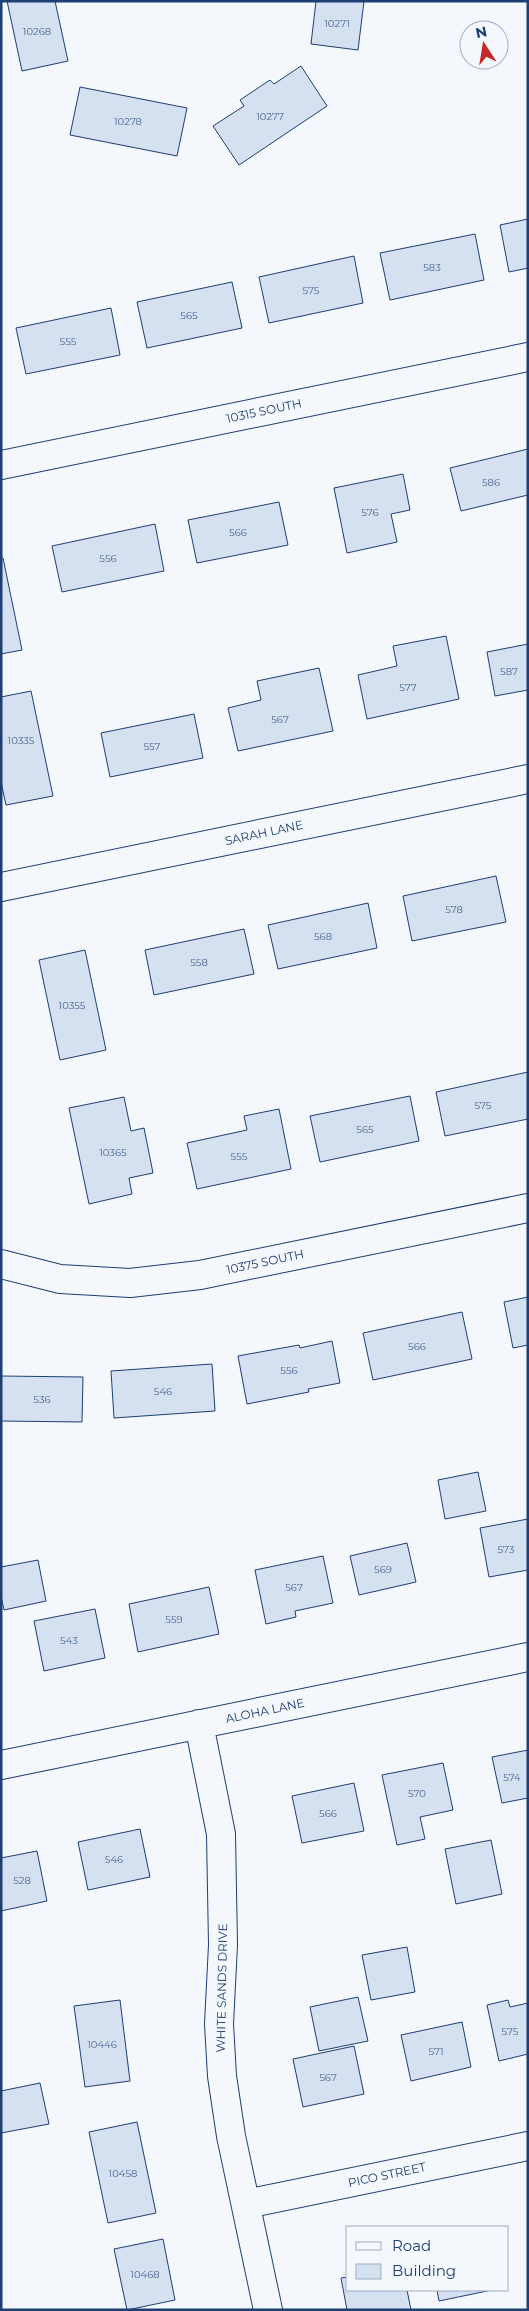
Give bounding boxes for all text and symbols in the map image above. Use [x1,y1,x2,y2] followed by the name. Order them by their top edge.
[324,17,350,30] house number: 10271
[459,20,509,70] north arrow
[474,22,489,42] text: N
[23,25,51,38] house number: 10268
[256,110,284,123] house number: 10277
[114,115,142,128] house number: 10278
[423,261,441,274] house number: 583
[303,284,320,297] house number: 575
[180,309,198,322] house number: 565
[60,335,77,348] house number: 555
[225,395,303,426] street label: 10315 SOUTH
[482,476,500,489] house number: 586
[361,506,379,519] house number: 576
[229,526,247,539] house number: 566
[99,552,117,565] house number: 556
[500,665,518,678] house number: 587
[399,681,417,694] house number: 577
[271,713,289,726] house number: 567
[8,734,35,747] house number: 10335
[143,740,161,753] house number: 557
[223,817,304,848] street label: SARAH LANE
[445,903,463,916] house number: 578
[314,930,332,943] house number: 568
[190,956,208,969] house number: 558
[59,999,86,1012] house number: 10355
[475,1099,492,1112] house number: 575
[356,1123,374,1136] house number: 565
[99,1146,127,1159] house number: 10365
[231,1150,248,1163] house number: 555
[225,1246,305,1277] street label: 10375 SOUTH
[408,1340,426,1353] house number: 566
[280,1364,298,1377] house number: 556
[154,1385,172,1398] house number: 546
[33,1393,51,1406] house number: 536
[498,1543,515,1556] house number: 573
[374,1563,392,1576] house number: 569
[285,1581,303,1594] house number: 567
[165,1613,183,1626] house number: 559
[60,1634,78,1647] house number: 543
[224,1695,306,1726] street label: ALOHA LANE
[503,1771,521,1784] house number: 574
[408,1787,426,1800] house number: 570
[319,1807,337,1820] house number: 566
[105,1853,123,1866] house number: 546
[13,1874,31,1887] house number: 528
[213,1923,230,2053] street label: WHITE SANDS DRIVE
[502,2025,519,2038] house number: 575
[87,2038,117,2051] house number: 10446
[428,2045,444,2058] house number: 571
[319,2071,337,2084] house number: 567
[347,2159,427,2190] street label: PICO STREET
[109,2167,137,2180] house number: 10458
[346,2226,509,2291] legend
[392,2236,431,2255] text: Road
[392,2261,456,2280] text: Building
[130,2268,160,2281] house number: 10468

